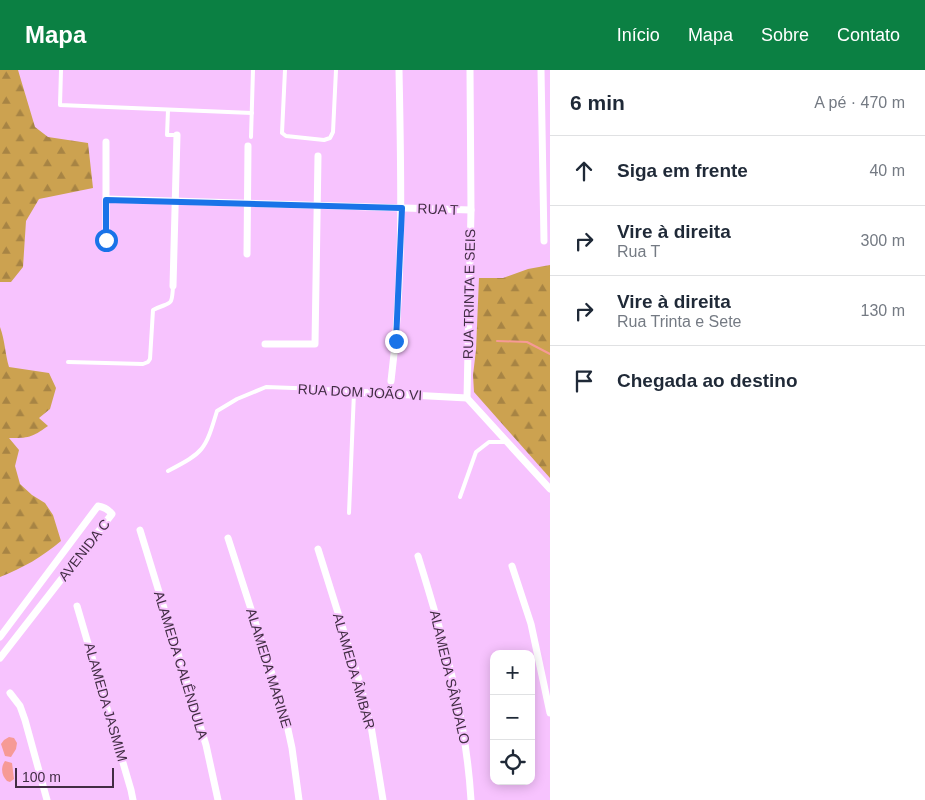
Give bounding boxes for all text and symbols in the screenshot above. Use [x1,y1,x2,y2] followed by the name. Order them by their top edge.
[25,21,86,48] text: Mapa
[617,25,660,45] text: Início
[688,25,733,45] text: Mapa
[761,25,809,45] text: Sobre
[837,25,900,45] text: Contato
[570,91,625,114] text: 6 min
[814,94,905,111] text: A pé · 470 m
[570,157,598,185] icon: ahead
[617,160,748,181] text: Siga em frente
[869,162,905,179] text: 40 m
[417,200,459,218] street label: RUA T
[617,221,731,242] text: Vire à direita
[570,227,598,255] icon: right
[95,229,118,252] route start
[460,229,478,359] street label: RUA TRINTA E SEIS
[861,232,905,249] text: 300 m
[617,243,660,260] text: Rua T
[617,291,731,312] text: Vire à direita
[570,297,598,325] icon: right
[861,302,905,319] text: 130 m
[617,313,742,330] text: Rua Trinta e Sete
[385,330,408,353] route end
[570,367,598,395] icon: arrive
[617,370,798,391] text: Chegada ao destino
[297,381,423,403] street label: RUA DOM JOÃO VI
[55,516,113,584] street label: AVENIDA C
[151,589,211,742] street label: ALAMEDA CALÊNDULA
[243,606,295,730] street label: ALAMEDA MARINE
[427,608,473,746] street label: ALAMEDA SÂNDALO
[330,611,378,731] street label: ALAMEDA ÂMBAR
[81,641,131,763] street label: ALAMEDA JASMIM
[490,650,535,785] map controls
[490,650,535,695] button: +
[490,695,535,740] button: −
[490,740,535,785] button: locate
[15,765,114,788] scale bar
[22,769,61,785] text: 100 m

